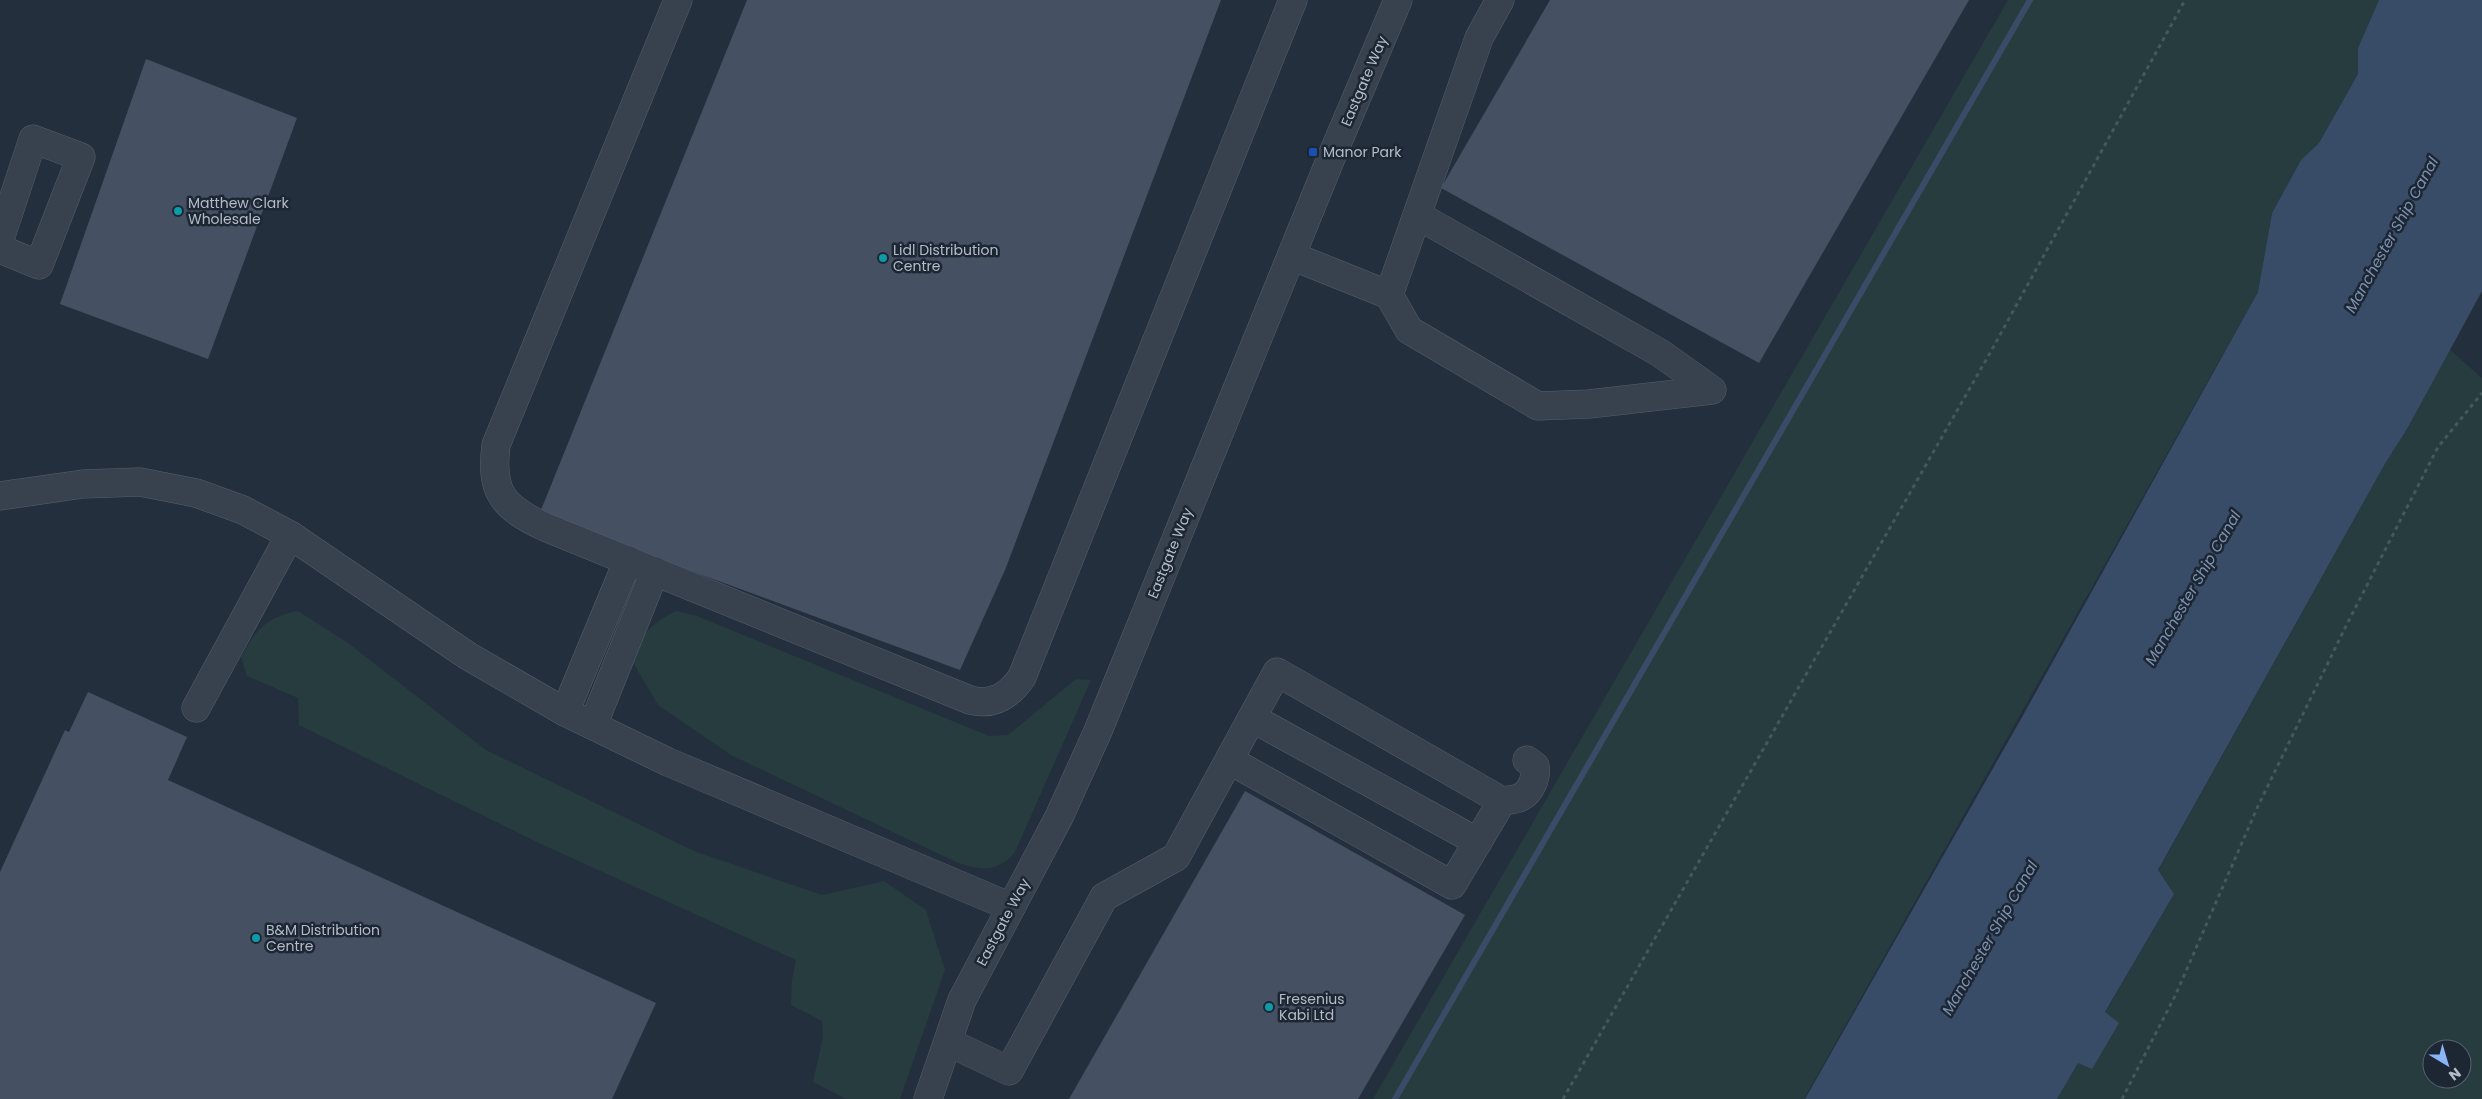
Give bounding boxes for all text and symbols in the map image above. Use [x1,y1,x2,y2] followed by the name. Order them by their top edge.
[1336,33,1392,129] street label: Eastgate Way
[1323,142,1402,162] place label: Manor Park
[1307,146,1319,158] marker: Manor Park
[2340,153,2443,316] water label: Manchester Ship Canal
[188,193,290,229] place label: Matthew Clark Wholesale
[172,205,184,217] marker: Matthew Clark Wholesale
[893,240,998,276] place label: Lidl Distribution Centre
[877,252,889,264] marker: Lidl Distribution Centre
[1143,504,1197,601] street label: Eastgate Way
[2140,506,2246,669] water label: Manchester Ship Canal
[1937,856,2043,1019] water label: Manchester Ship Canal
[972,875,1035,969] street label: Eastgate Way
[266,920,380,956] place label: B&M Distribution Centre
[250,932,262,944] marker: B&M Distribution Centre
[1279,989,1345,1025] place label: Fresenius Kabi Ltd
[1263,1001,1275,1013] marker: Fresenius Kabi Ltd
[2422,1039,2472,1089] north arrow
[2445,1063,2465,1085] text: N

